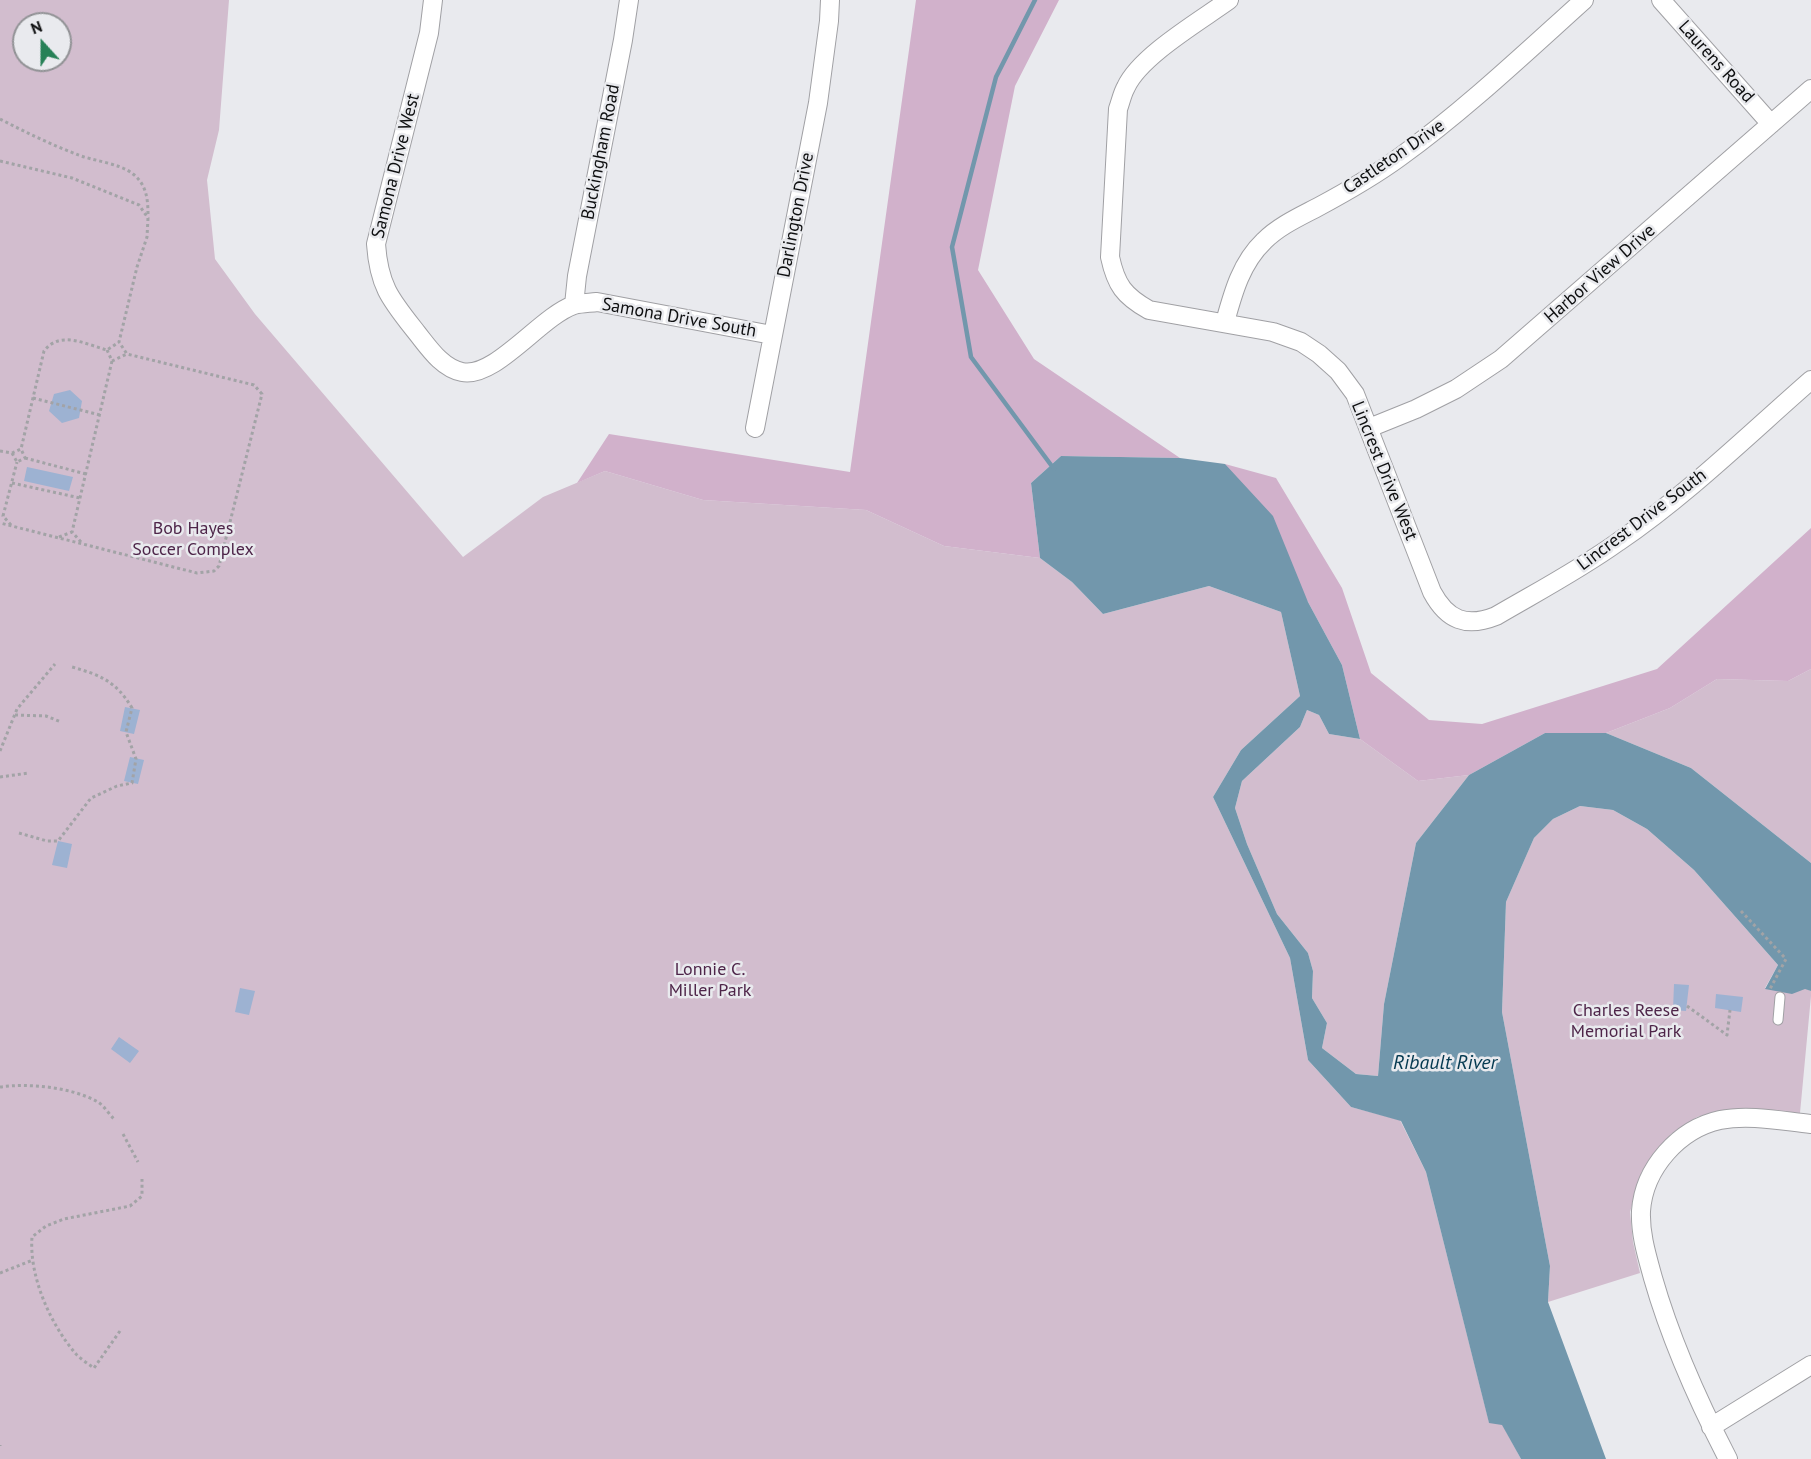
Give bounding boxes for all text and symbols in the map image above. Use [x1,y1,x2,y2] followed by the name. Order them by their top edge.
[12,12,72,72] north arrow
[28,16,45,38] text: N
[1673,16,1759,108] street label: Laurens Road
[577,82,625,222] street label: Buckingham Road
[368,91,424,241] street label: Samona Drive West
[1339,115,1449,199] street label: Castleton Drive
[773,151,819,279] street label: Darlington Drive
[1540,220,1660,328] street label: Harbor View Drive
[600,294,758,342] street label: Samona Drive South
[1346,398,1422,544] street label: Lincrest Drive West
[1573,464,1711,576] street label: Lincrest Drive South
[132,518,254,560] park label: Bob Hayes Soccer Complex
[669,959,751,1002] park label: Lonnie C. Miller Park
[1571,1000,1681,1042] park label: Charles Reese Memorial Park
[1393,1051,1497,1075] water label: Ribault River

